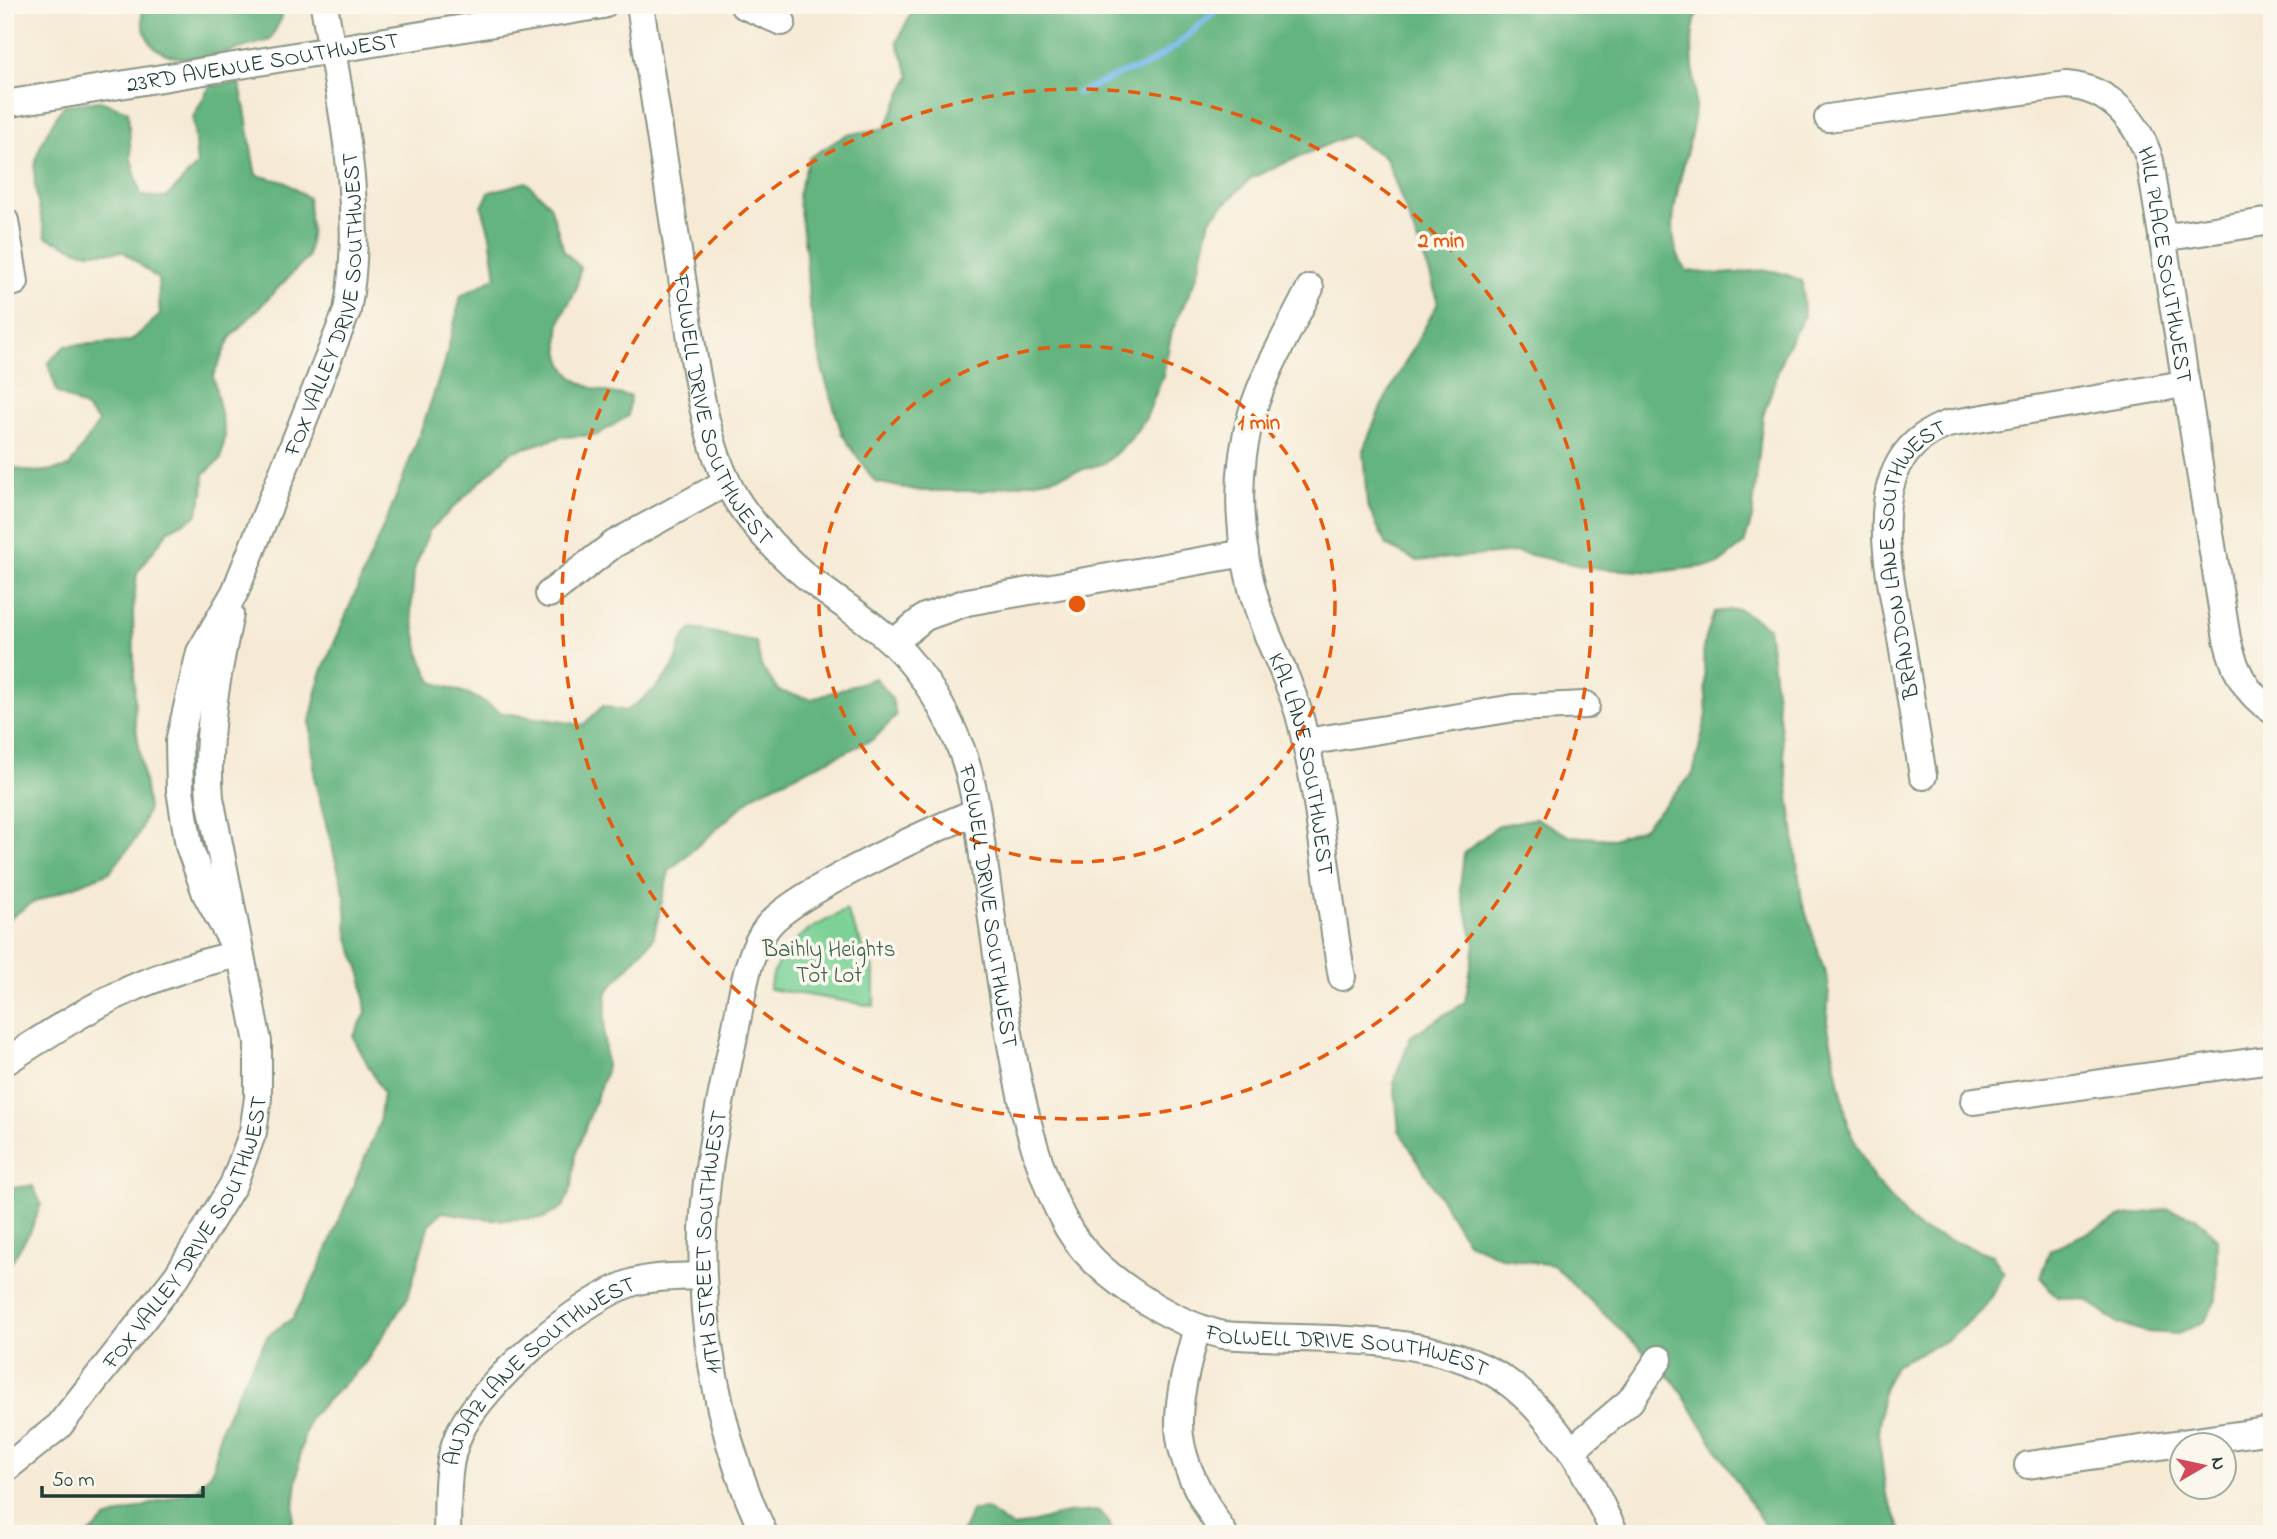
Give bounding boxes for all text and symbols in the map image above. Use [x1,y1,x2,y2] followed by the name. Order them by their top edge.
[124,25,402,103] street label: 23RD AVENUE SOUTHWEST
[2127,142,2200,386] street label: HILL PLACE SOUTHWEST
[277,150,373,462] street label: FOX VALLEY DRIVE SOUTHWEST
[1417,227,1464,257] text: 2 min
[663,272,780,554] street label: FOLWELL DRIVE SOUTHWEST
[1238,409,1280,439] text: 1 min
[1872,413,1952,702] street label: BRANDON LANE SOUTHWEST
[1065,592,1089,616] centre of rings
[1258,648,1341,877] street label: KAL LANE SOUTHWEST
[948,760,1025,1051] street label: FOLWELL DRIVE SOUTHWEST
[762,934,895,993] park label: Baihly Heights Tot Lot
[95,1094,277,1378] street label: FOX VALLEY DRIVE SOUTHWEST
[688,1108,737,1376] street label: 11TH STREET SOUTHWEST
[436,1269,640,1469] street label: AUDAZ LANE SOUTHWEST
[1200,1317,1493,1387] street label: FOLWELL DRIVE SOUTHWEST
[2168,1430,2238,1500] north arrow
[42,1455,203,1499] scale bar
[2203,1455,2232,1472] text: N
[52,1466,95,1496] text: 50 m

